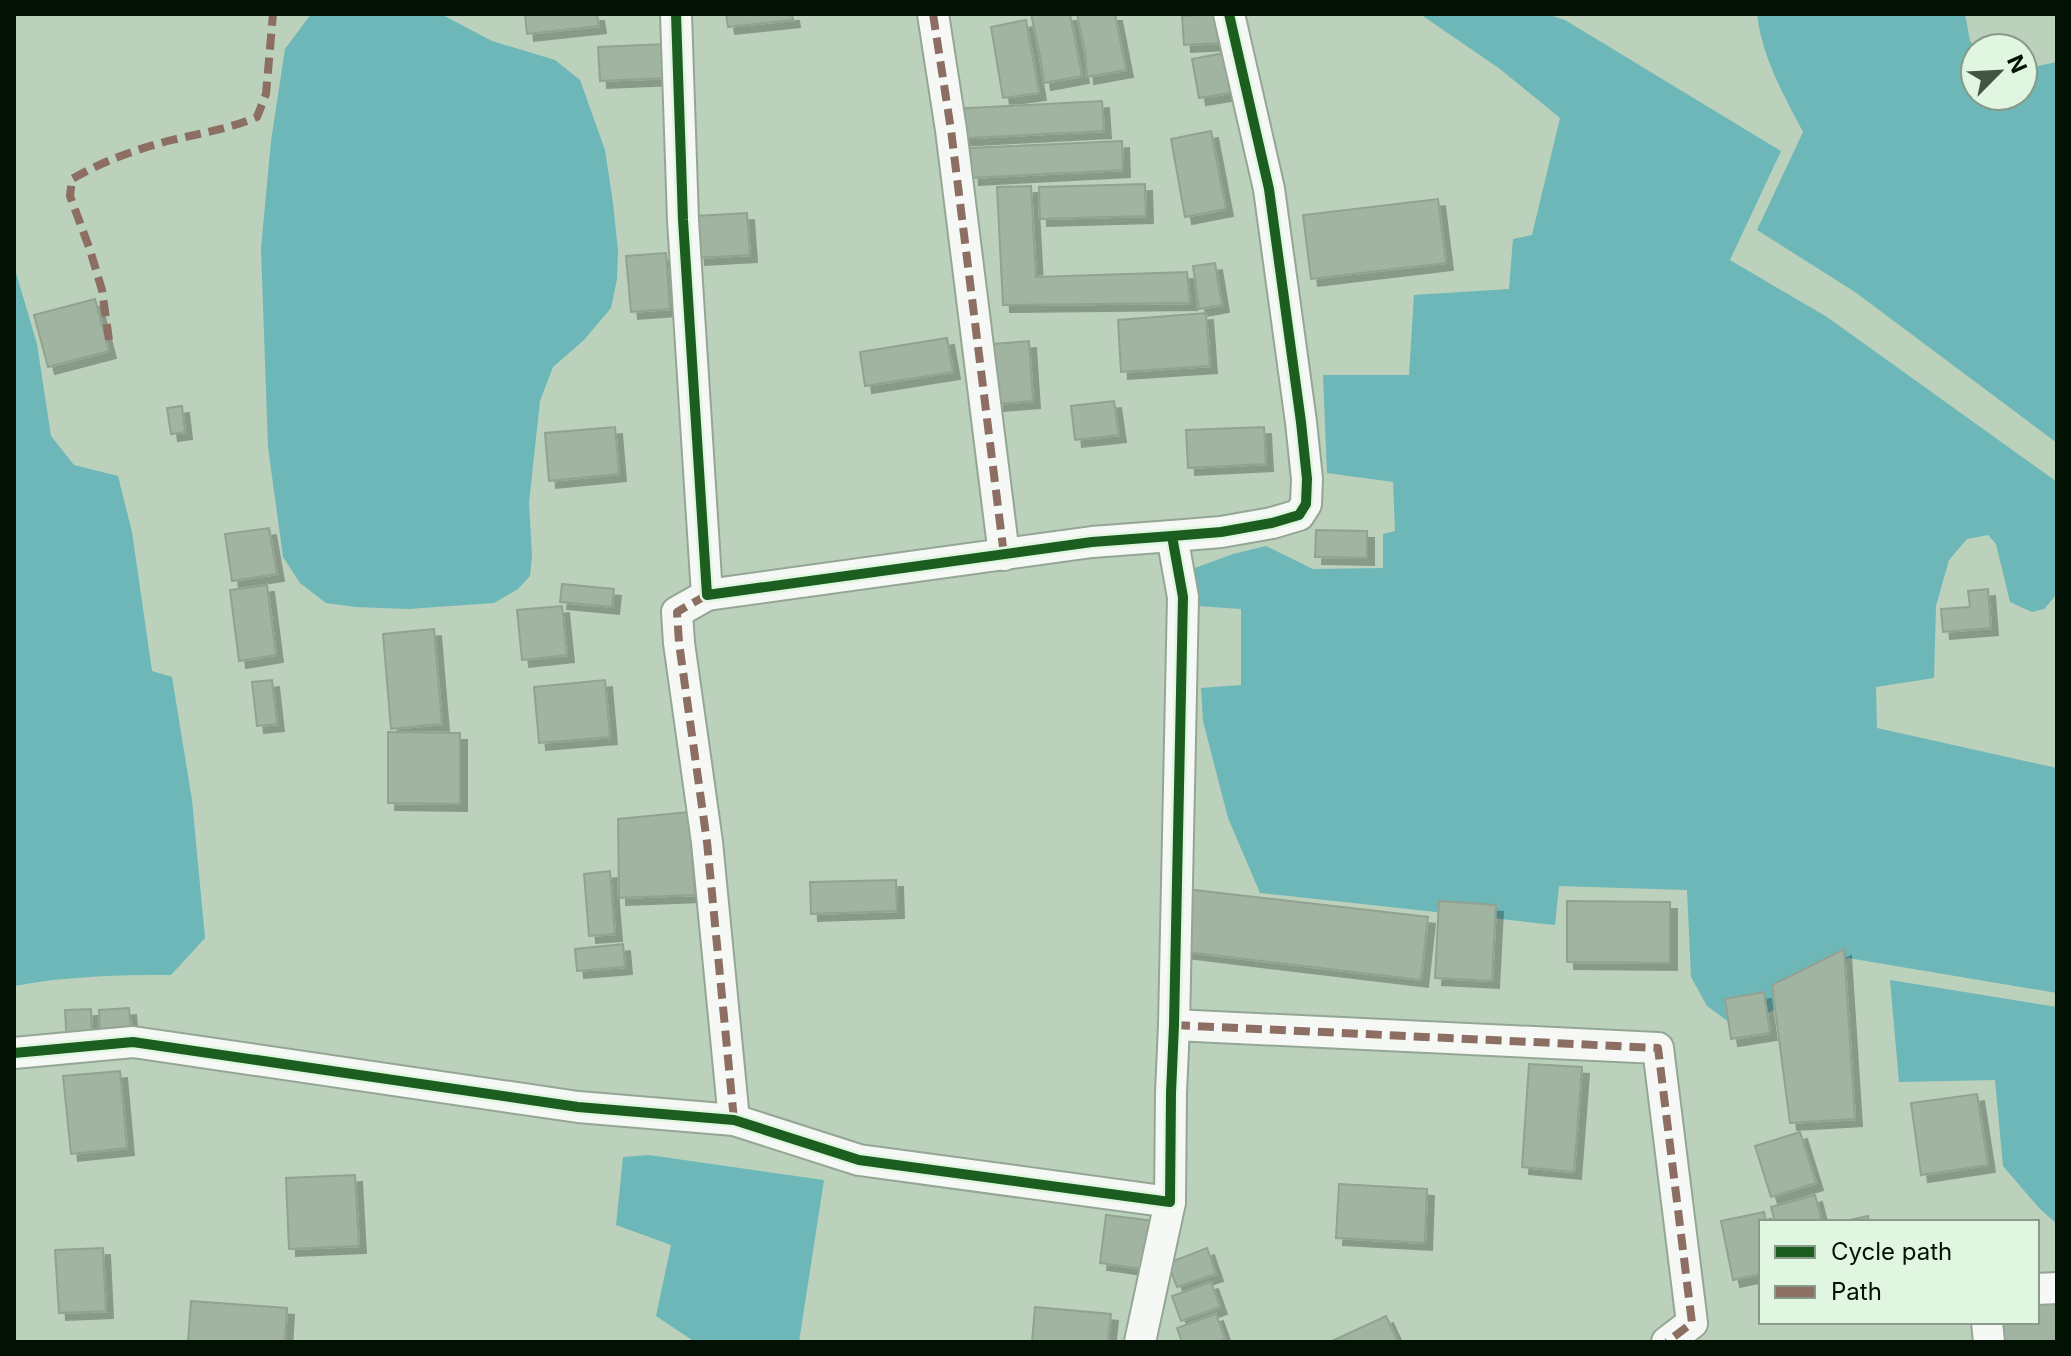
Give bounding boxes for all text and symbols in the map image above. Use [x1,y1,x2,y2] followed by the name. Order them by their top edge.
[1959,32,2039,112] north arrow
[2002,51,2033,77] text: N
[1759,1220,2039,1324] legend
[1831,1237,1952,1266] text: Cycle path
[1831,1277,1882,1306] text: Path

